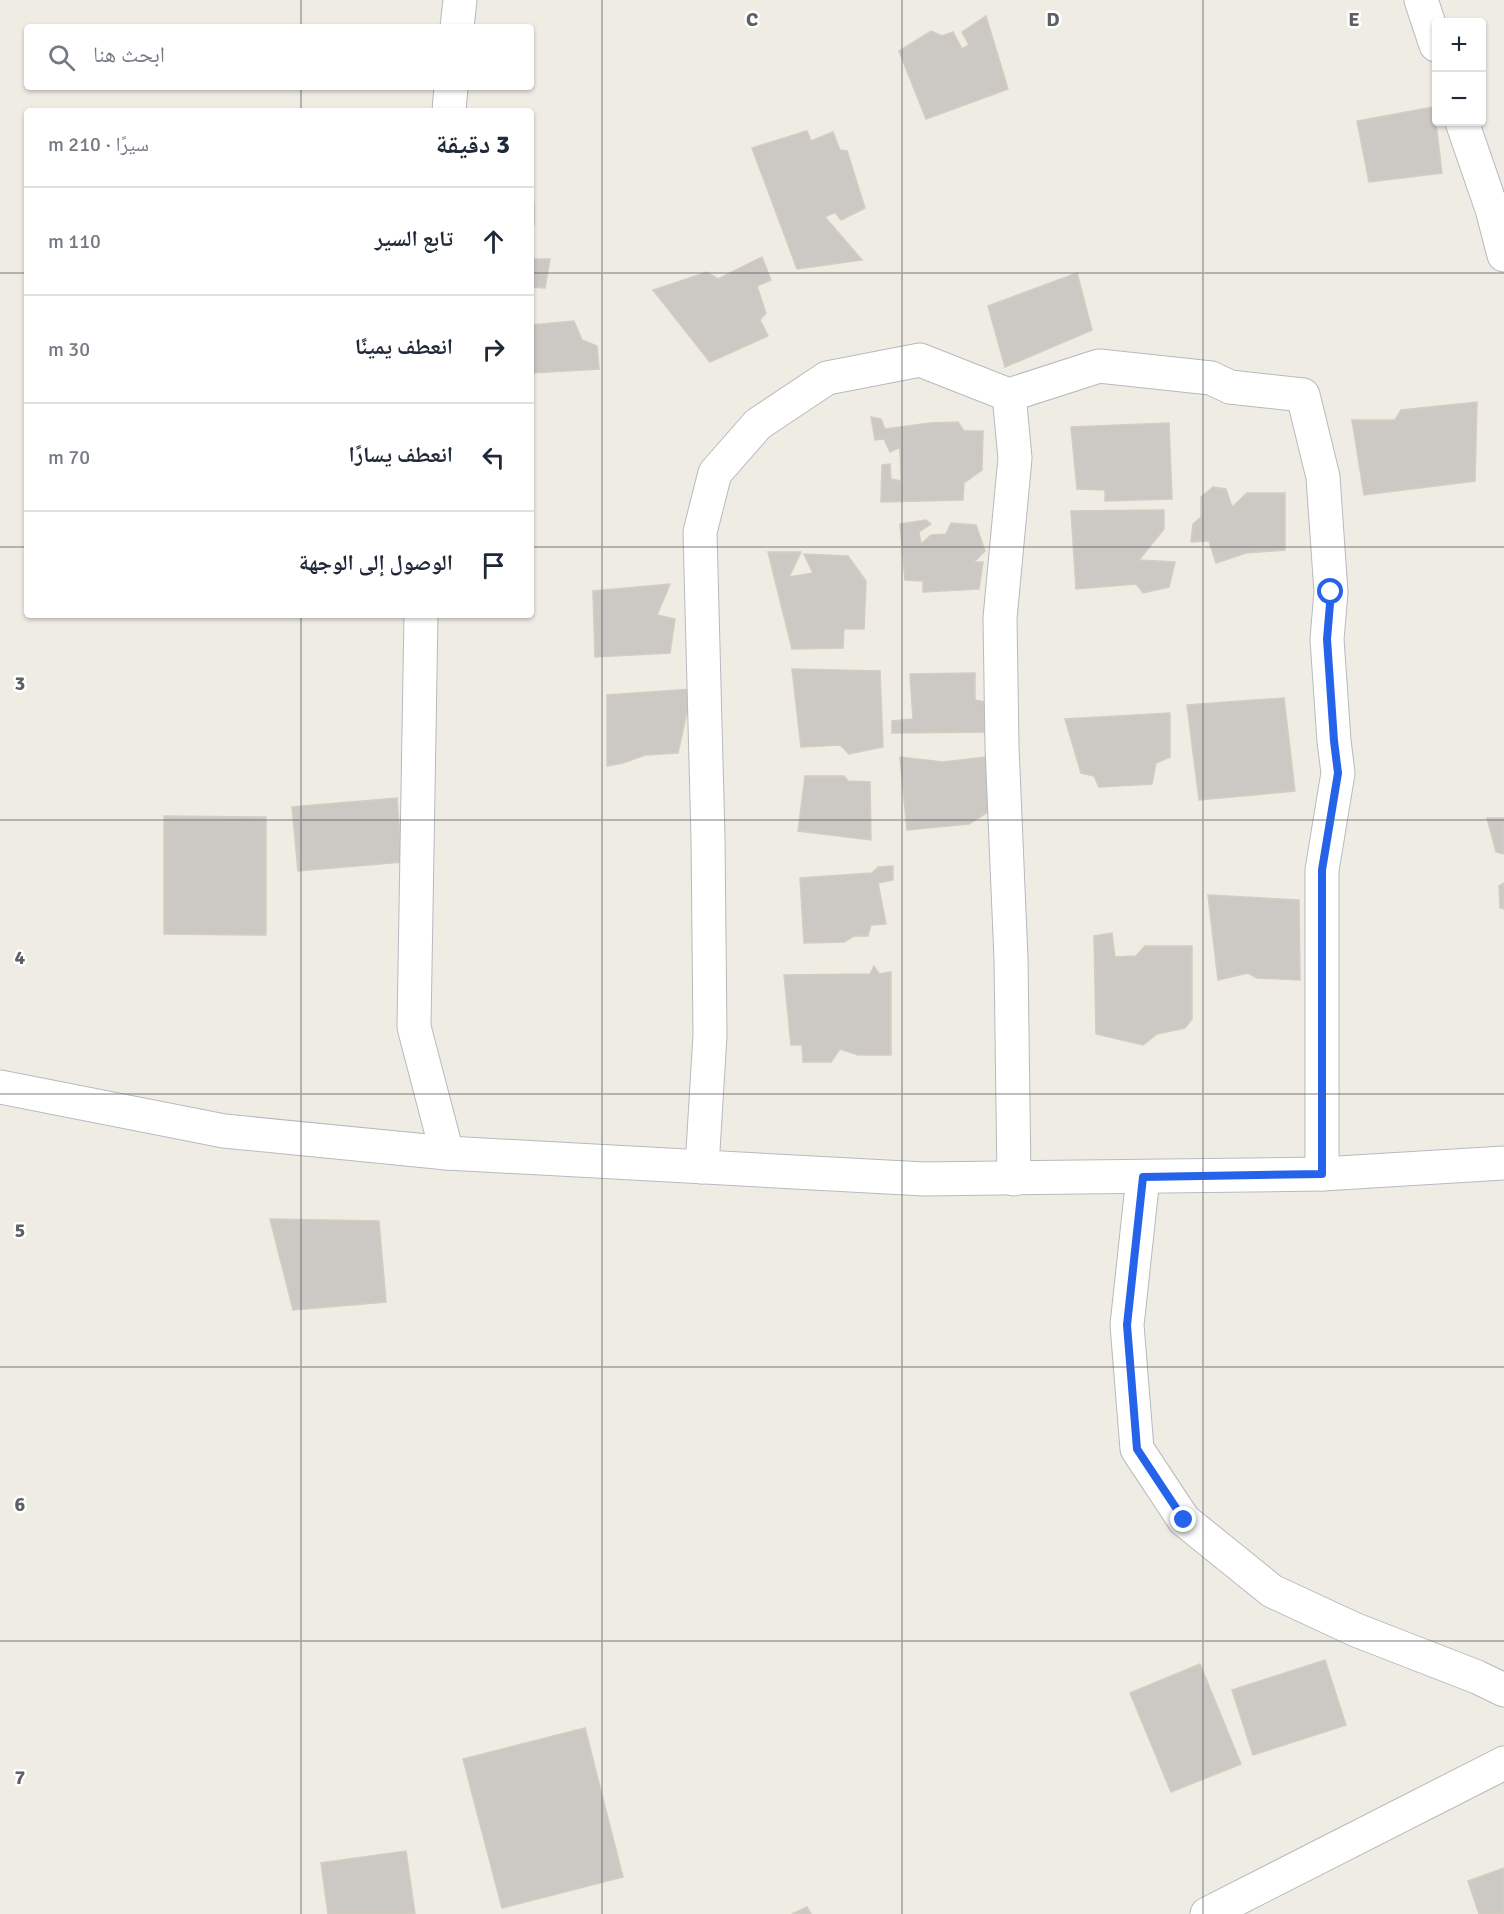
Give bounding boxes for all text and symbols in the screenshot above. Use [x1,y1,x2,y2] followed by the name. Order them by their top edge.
[746,7,758,32] text: C
[1046,7,1060,32] text: D
[1348,7,1360,32] text: E
[1432,18,1486,126] map controls
[1432,18,1486,72] button: +
[24,24,534,90] search box
[45,41,78,74] icon: search
[93,41,165,68] text: ابحث هنا
[1432,72,1486,126] button: −
[436,129,510,161] text: 3 دقيقة
[48,132,149,157] text: سيرًا · 210 m
[375,225,453,252] text: تابع السير
[477,225,510,258] icon: ahead
[48,229,101,254] text: 110 m
[355,333,453,360] text: انعطف يمينًا
[477,333,510,366] icon: right
[48,337,90,362] text: 30 m
[348,441,453,468] text: انعطف يسارًا
[477,441,510,474] icon: left
[48,445,90,470] text: 70 m
[299,549,453,576] text: الوصول إلى الوجهة
[477,549,510,582] icon: arrive
[1317,578,1343,604] route start
[15,671,25,696] text: 3
[15,945,26,970] text: 4
[15,1218,25,1243] text: 5
[15,1492,26,1517] text: 6
[1170,1506,1196,1532] route end
[15,1765,26,1790] text: 7

